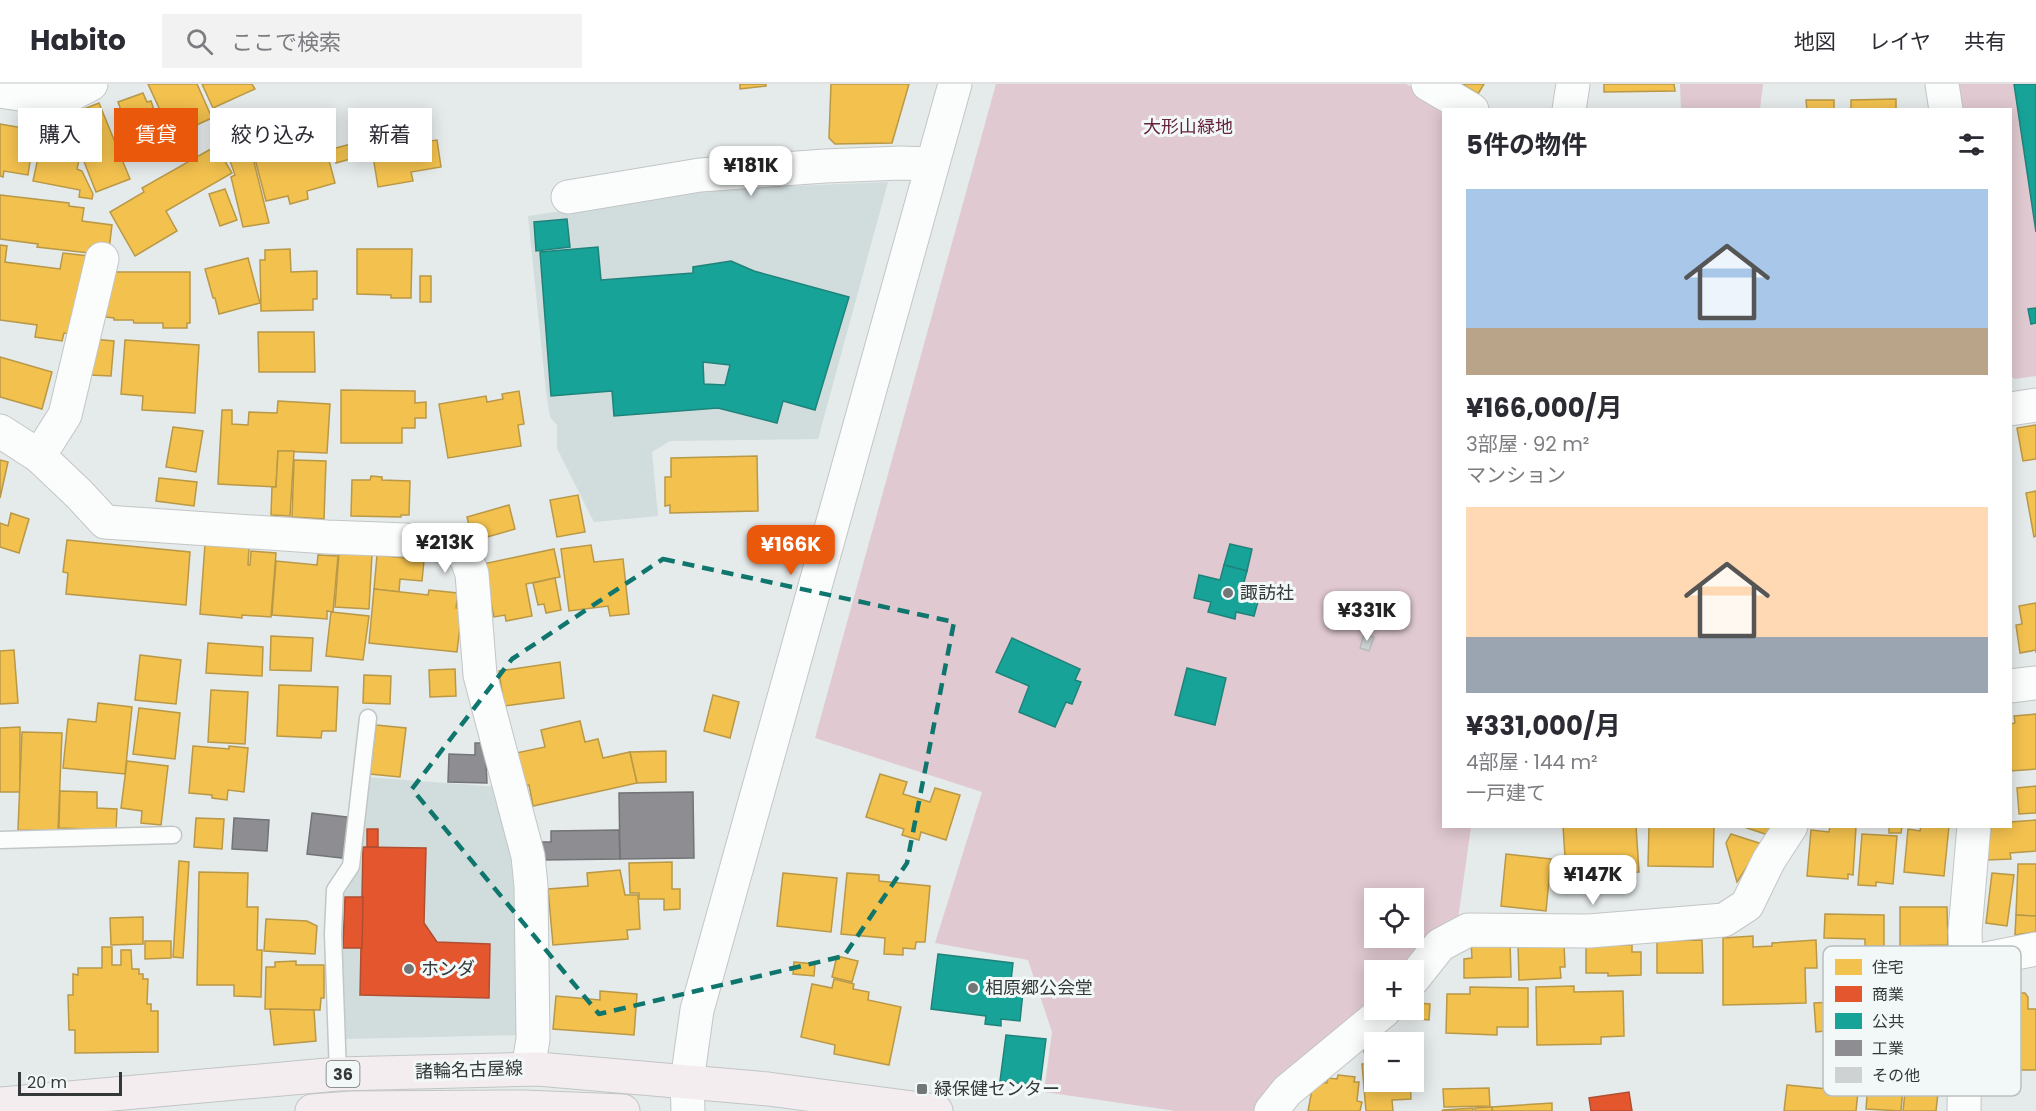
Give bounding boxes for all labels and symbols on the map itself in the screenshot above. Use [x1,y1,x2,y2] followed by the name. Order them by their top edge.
[1143,114,1233,139] park label: 大形山緑地
[709,146,793,197] pin: ¥181K
[403,523,487,574] pin: ¥213K
[749,525,833,576] pin: ¥166K
[1240,580,1294,605] place label: 諏訪社
[1221,586,1235,600] marker: 諏訪社
[1325,591,1409,642] pin: ¥331K
[1551,855,1635,906] pin: ¥147K
[1823,946,2021,1096] legend
[421,956,475,981] place label: ホンダ
[1872,956,1904,979] text: 住宅
[402,962,416,976] marker: ホンダ
[985,975,1093,1000] place label: 相原郷公会堂
[966,981,980,995] marker: 相原郷公会堂
[1872,983,1904,1006] text: 商業
[1872,1010,1904,1033] text: 公共
[1872,1037,1904,1060] text: 工業
[415,1055,523,1084] street label: 諸輪名古屋線
[326,1061,360,1087] road number: 36
[1872,1064,1920,1087] text: その他
[18,1069,122,1096] scale bar
[934,1076,1060,1101] place label: 緑保健センター
[915,1082,929,1096] marker: 緑保健センター

